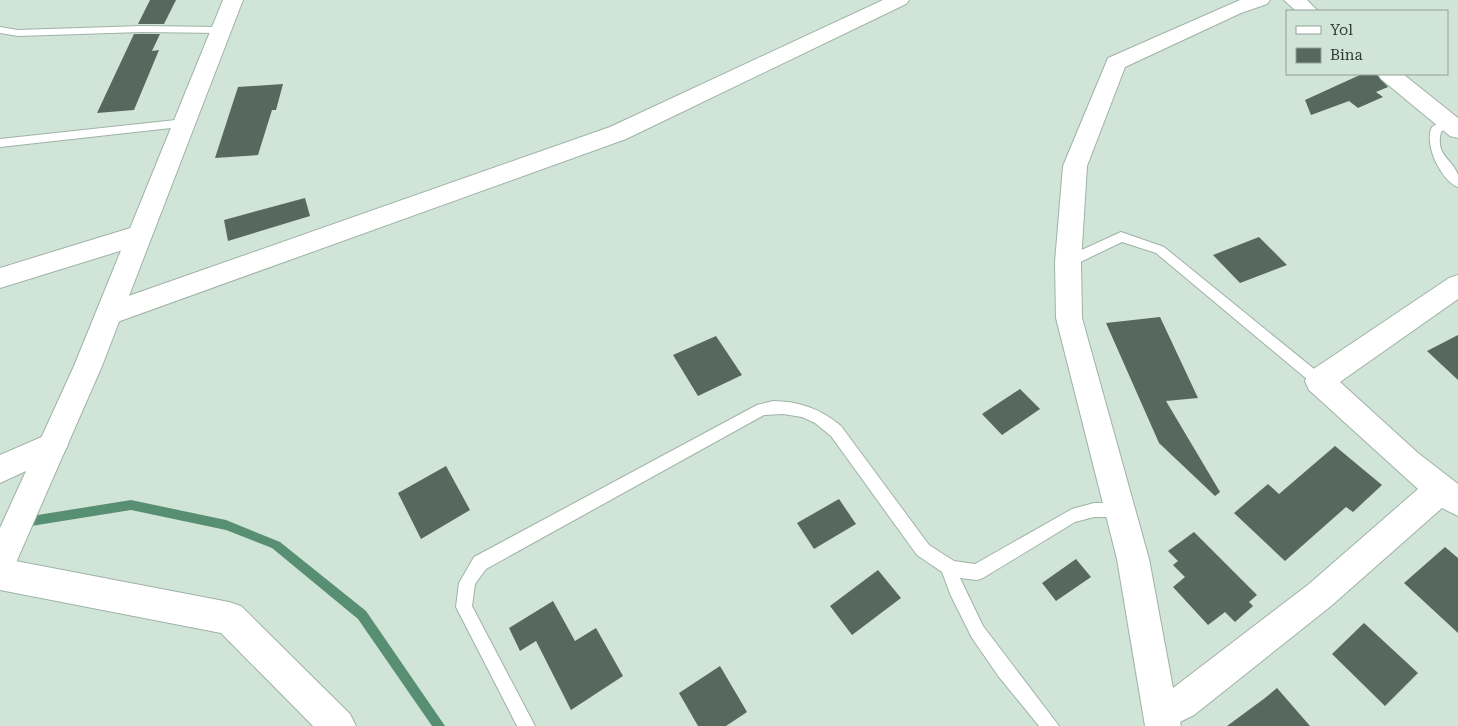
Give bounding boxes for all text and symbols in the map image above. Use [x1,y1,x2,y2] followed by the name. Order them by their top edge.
[1286,10,1448,75] legend
[1330,21,1353,39] text: Yol
[1330,46,1363,64] text: Bina

